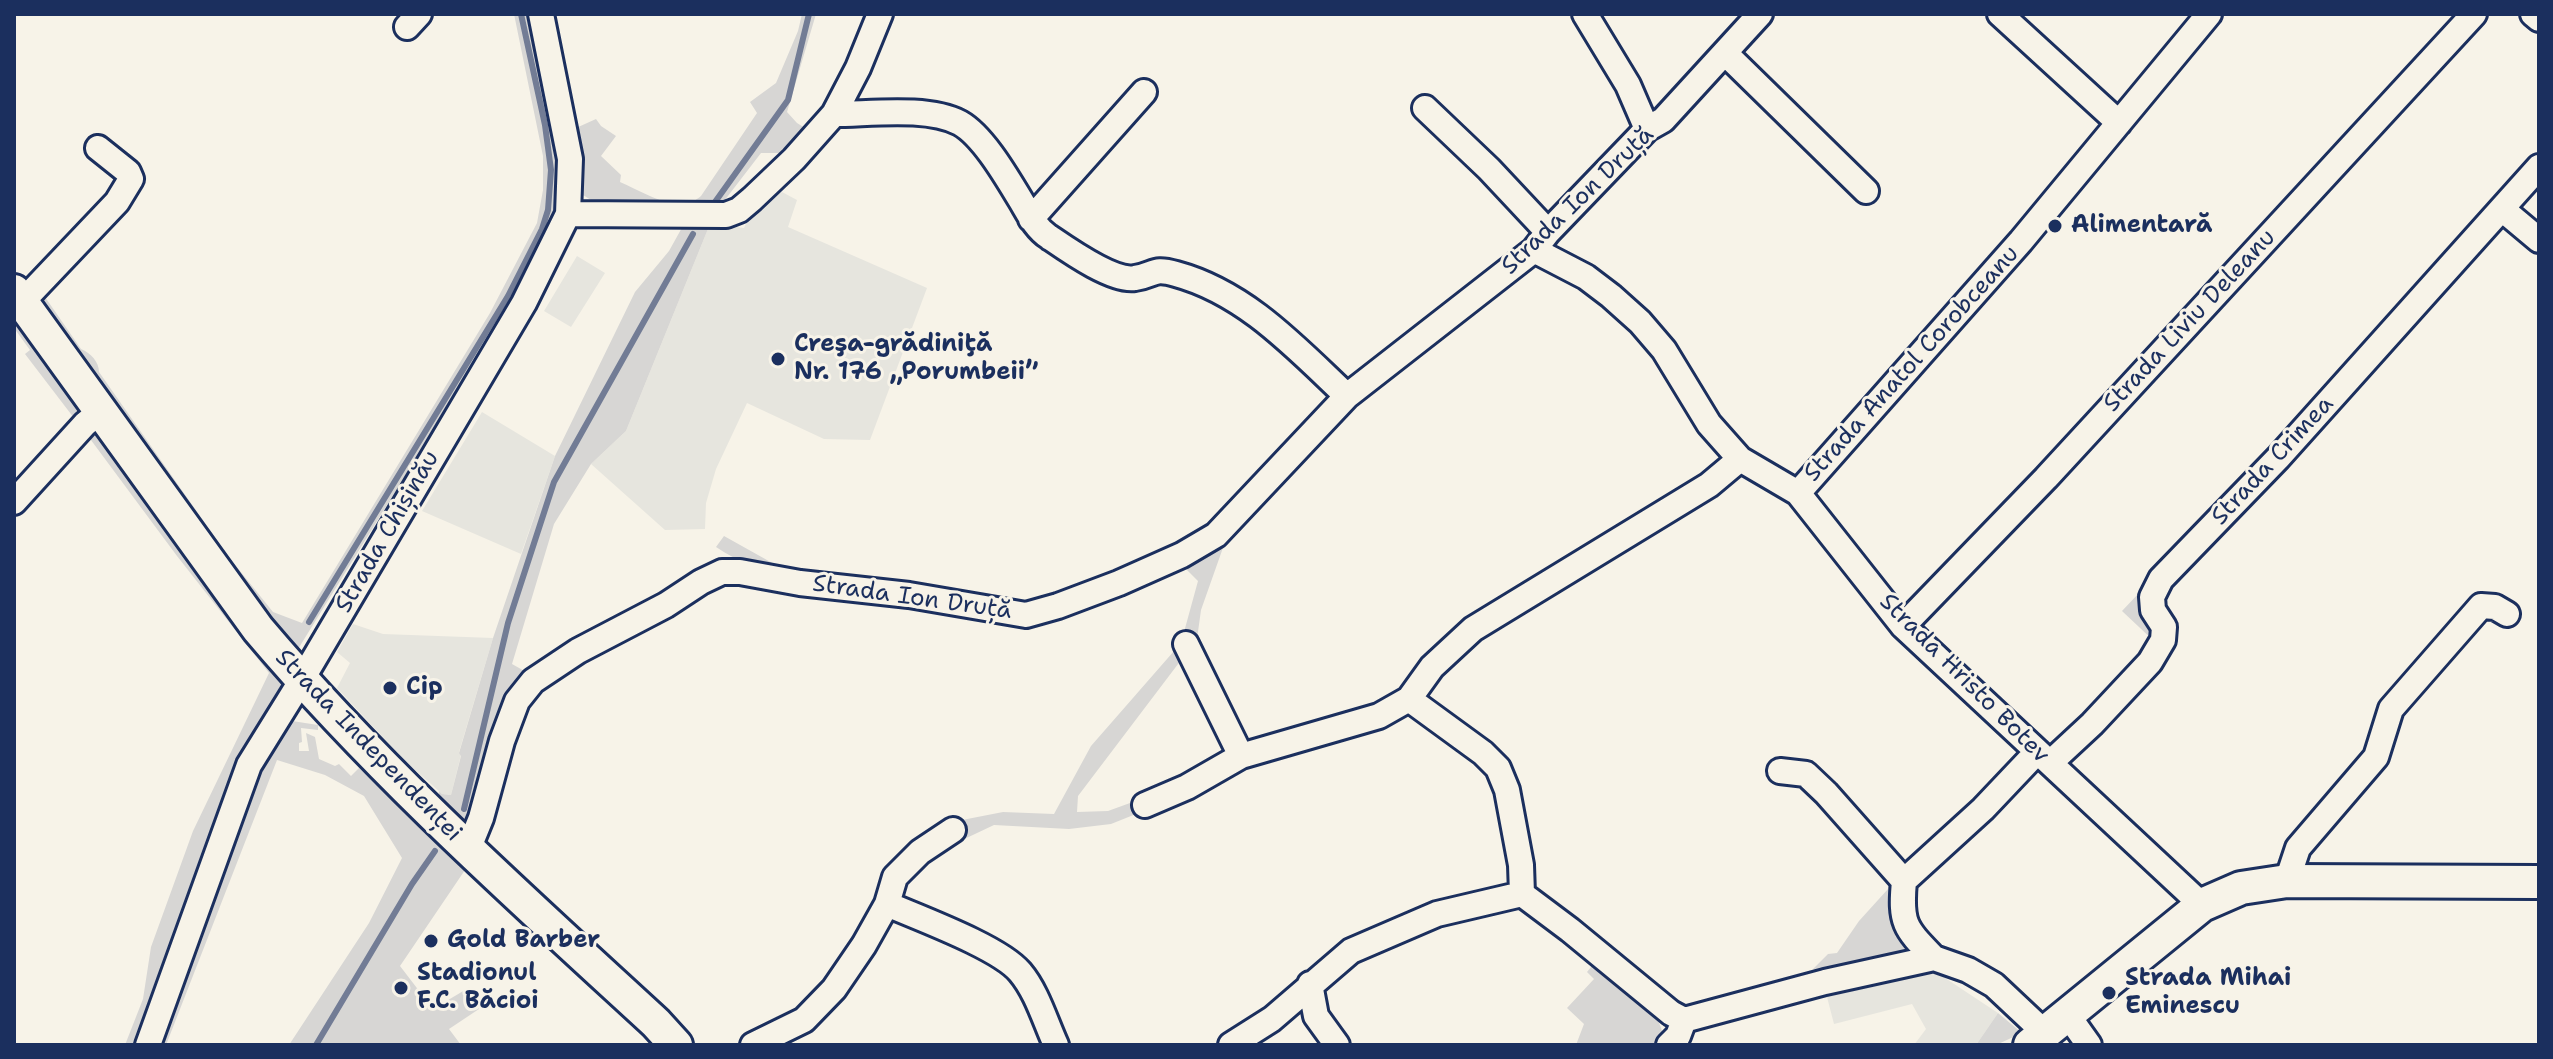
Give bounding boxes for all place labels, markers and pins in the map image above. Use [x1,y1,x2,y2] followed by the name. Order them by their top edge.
[2071,212,2212,240] place label: Alimentară
[2046,217,2064,235] marker: Alimentară
[794,331,1038,387] place label: Creşa-grădiniţă Nr. 176 „Porumbeii”
[769,350,787,368] marker: Creşa-grădiniţă Nr. 176 „Porumbeii”
[406,674,443,702] place label: Cip
[381,679,399,697] marker: Cip
[447,927,600,955] place label: Gold Barber
[422,932,440,950] marker: Gold Barber
[417,960,539,1016] place label: Stadionul F.C. Băcioi
[2125,965,2291,1021] place label: Strada Mihai Eminescu
[392,979,410,997] marker: Stadionul F.C. Băcioi
[2100,984,2118,1002] marker: Strada Mihai Eminescu

